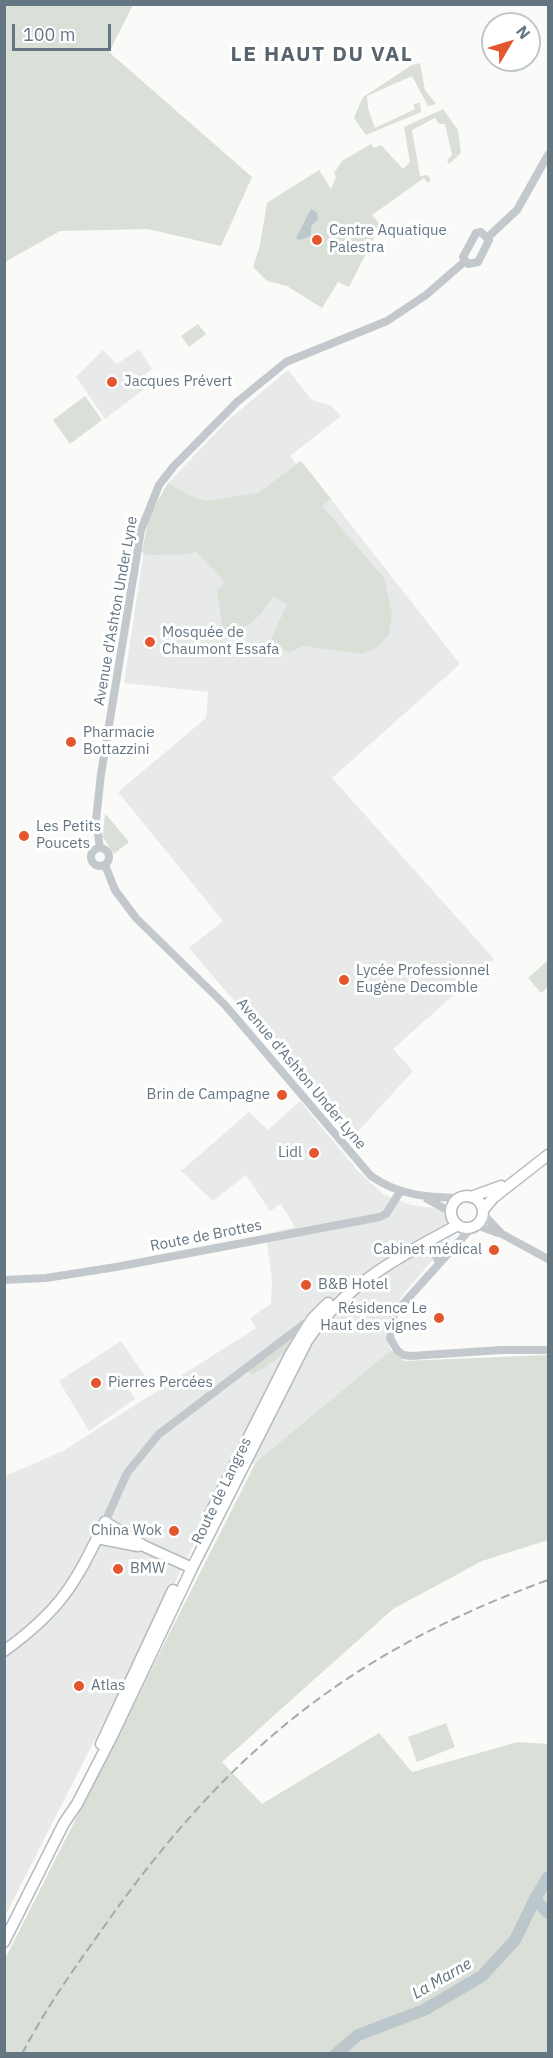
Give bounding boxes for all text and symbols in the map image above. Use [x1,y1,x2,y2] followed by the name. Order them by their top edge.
[15,12,114,50] scale bar
[481,12,541,72] north arrow
[512,21,535,43] text: N
[23,23,75,46] text: 100 m
[231,42,413,68] district label: LE HAUT DU VAL
[329,222,447,257] place label: Centre Aquatique Palestra
[310,233,324,247] marker: Centre Aquatique Palestra
[124,373,232,391] place label: Jacques Prévert
[105,375,119,389] marker: Jacques Prévert
[90,515,142,707] street label: Avenue d'Ashton Under Lyne
[162,624,279,659] place label: Mosquée de Chaumont Essafa
[143,635,157,649] marker: Mosquée de Chaumont Essafa
[83,724,155,759] place label: Pharmacie Bottazzini
[64,735,78,749] marker: Pharmacie Bottazzini
[36,818,101,853] place label: Les Petits Poucets
[17,829,31,843] marker: Les Petits Poucets
[356,962,490,997] place label: Lycée Professionnel Eugène Decomble
[337,973,351,987] marker: Lycée Professionnel Eugène Decomble
[232,995,370,1153] street label: Avenue d'Ashton Under Lyne
[147,1086,270,1104] place label: Brin de Campagne
[275,1088,289,1102] marker: Brin de Campagne
[278,1144,302,1162] place label: Lidl
[307,1146,321,1160] marker: Lidl
[149,1216,263,1256] street label: Route de Brottes
[373,1241,482,1259] place label: Cabinet médical
[487,1243,501,1257] marker: Cabinet médical
[318,1276,388,1294] place label: B&B Hotel
[299,1278,313,1292] marker: B&B Hotel
[320,1300,427,1335] place label: Résidence Le Haut des vignes
[432,1311,446,1325] marker: Résidence Le Haut des vignes
[108,1374,213,1392] place label: Pierres Percées
[89,1376,103,1390] marker: Pierres Percées
[188,1435,256,1547] street label: Route de Langres
[91,1522,162,1540] place label: China Wok
[167,1524,181,1538] marker: China Wok
[130,1560,165,1578] place label: BMW
[111,1562,125,1576] marker: BMW
[91,1677,125,1695] place label: Atlas
[72,1679,86,1693] marker: Atlas
[409,1954,475,2004] water label: La Marne

